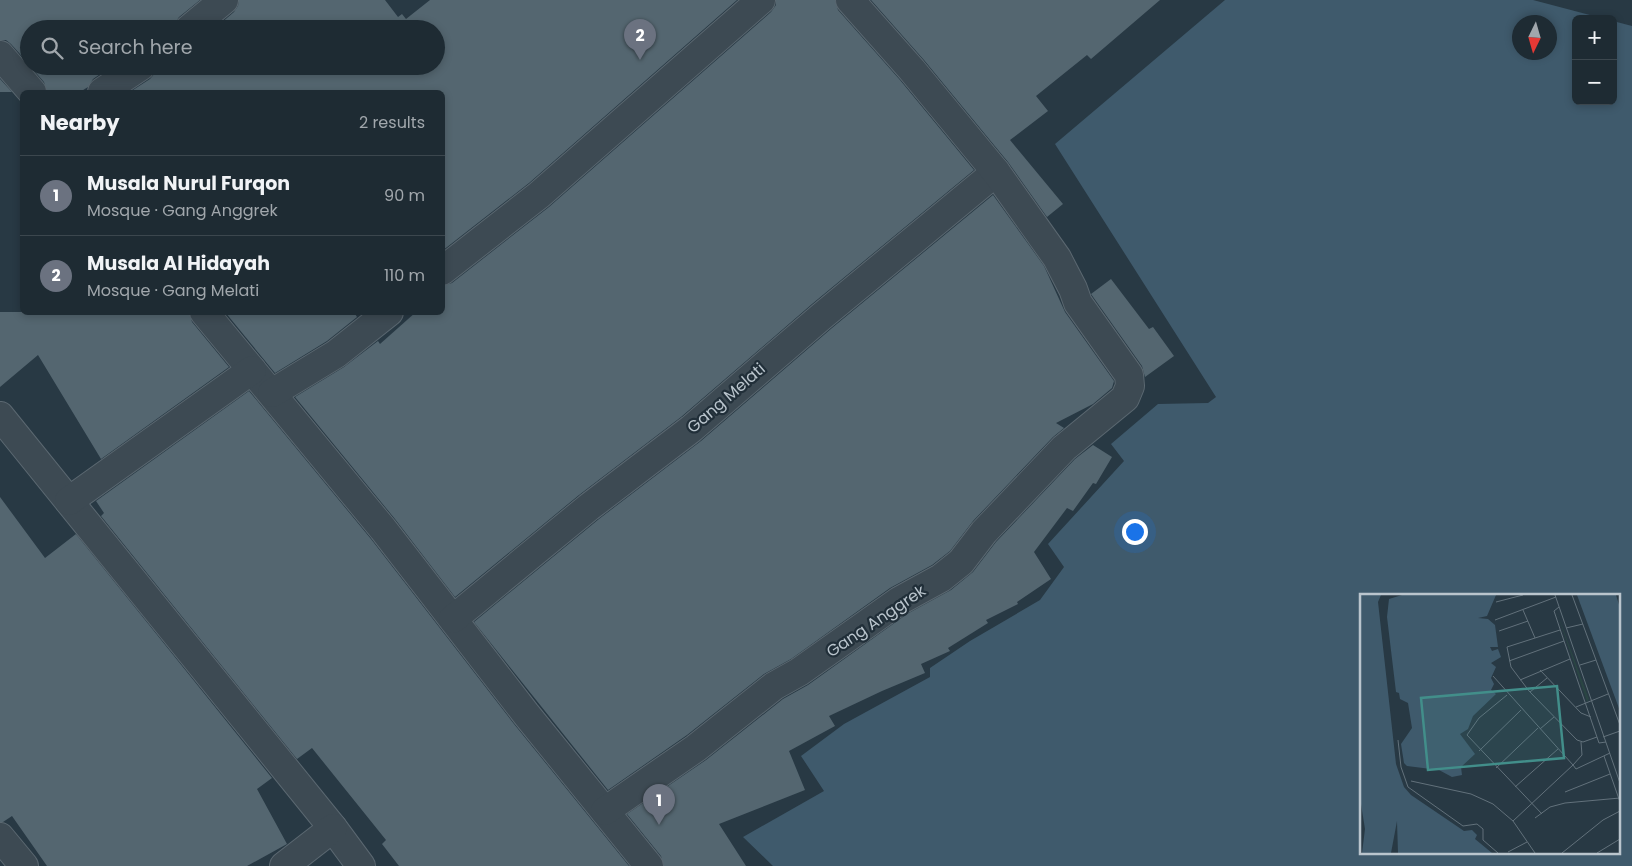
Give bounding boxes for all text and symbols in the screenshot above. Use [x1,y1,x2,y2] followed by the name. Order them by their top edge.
[1512,15,1557,60] north arrow
[1572,15,1617,105] map controls
[1572,15,1617,60] button: +
[624,19,656,60] pin: 2
[20,20,445,75] search box
[38,34,66,62] icon: search
[78,34,192,61] text: Search here
[1572,60,1617,105] button: −
[40,108,120,137] text: Nearby
[359,111,425,134] text: 2 results
[87,170,290,197] text: Musala Nurul Furqon
[53,184,59,207] text: 1
[384,184,425,207] text: 90 m
[87,199,278,222] text: Mosque · Gang Anggrek
[87,250,270,277] text: Musala Al Hidayah
[51,264,61,287] text: 2
[384,264,425,287] text: 110 m
[87,279,259,302] text: Mosque · Gang Melati
[682,358,770,438] street label: Gang Melati
[1122,519,1148,545] your location
[822,579,931,663] street label: Gang Anggrek
[1360,594,1620,854] inset map
[643,784,675,825] pin: 1

